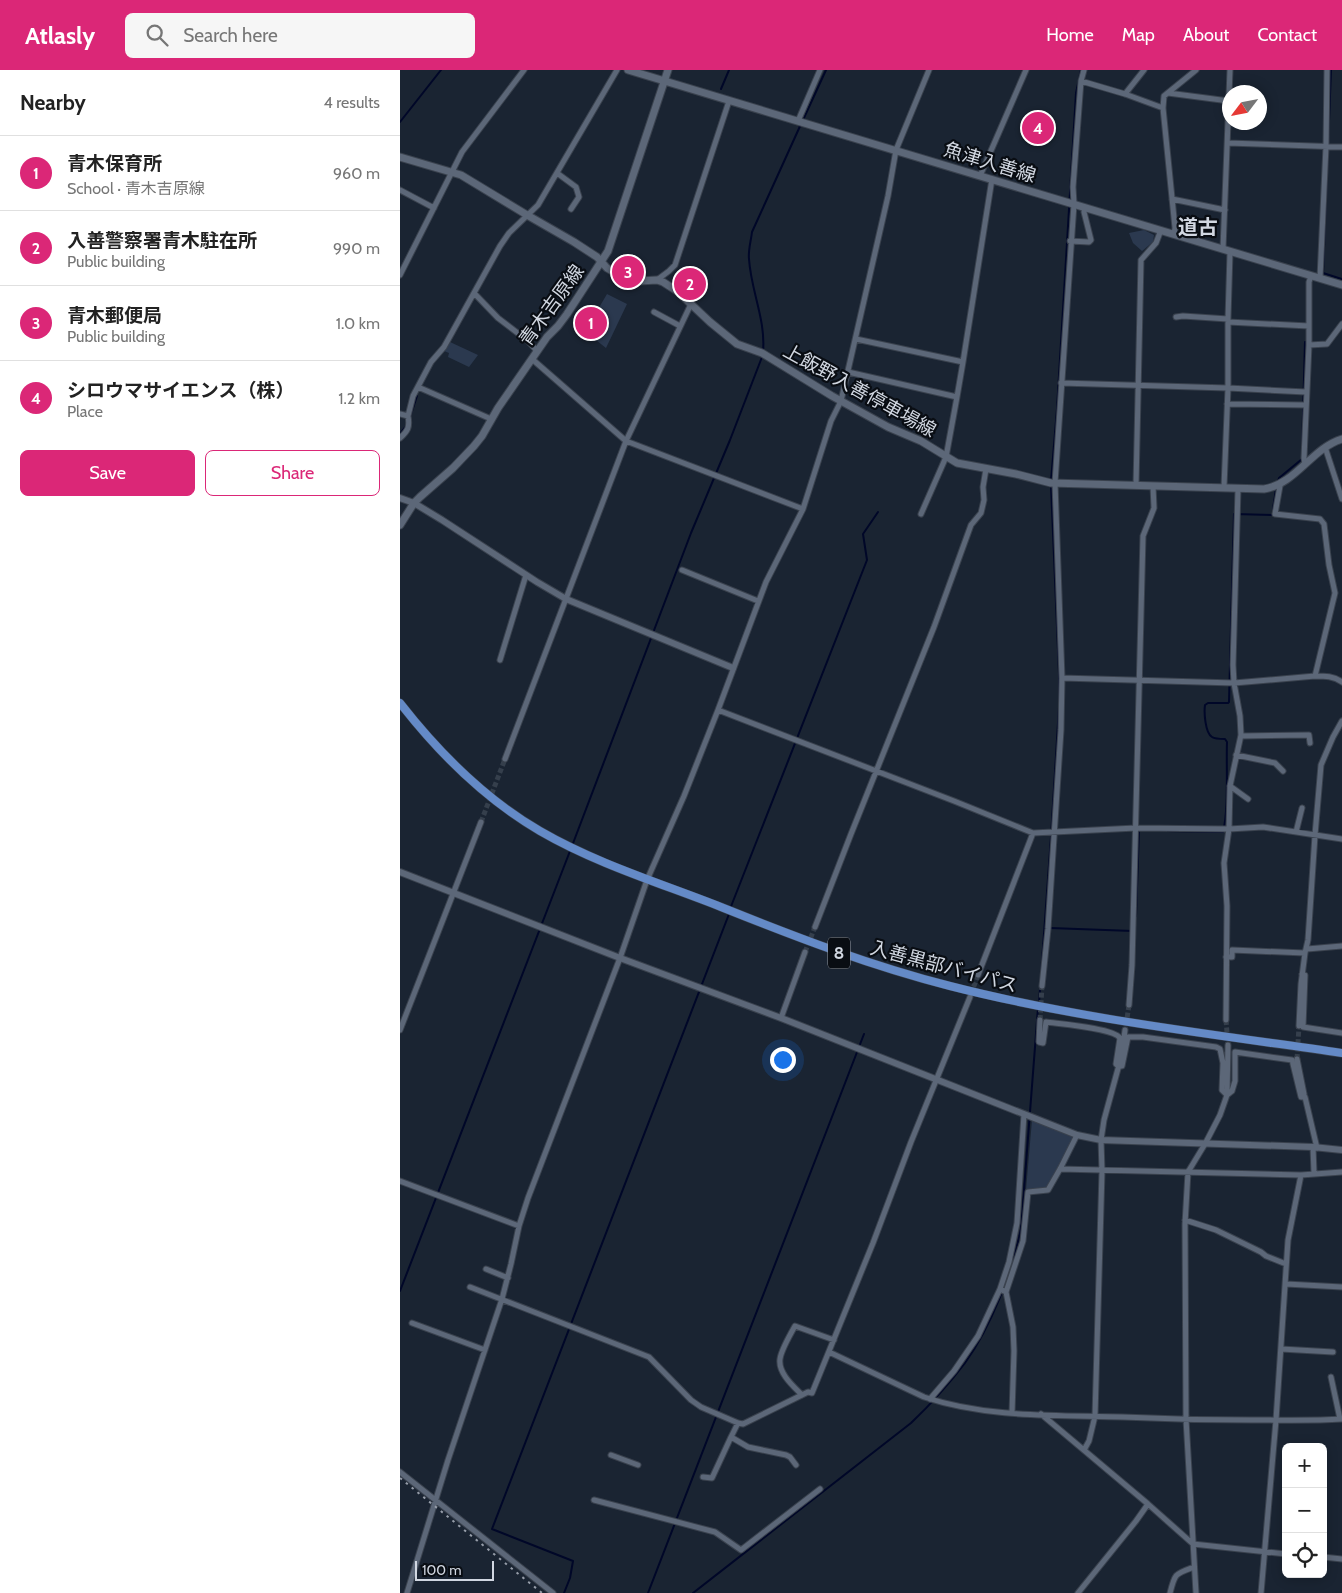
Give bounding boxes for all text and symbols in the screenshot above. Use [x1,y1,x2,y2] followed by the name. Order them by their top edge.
[125,13,475,58] search box
[25,21,95,50] text: Atlasly
[143,21,171,49] icon: search
[183,24,278,47] text: Search here
[1046,24,1094,46] text: Home
[1122,24,1155,46] text: Map
[1183,24,1229,46] text: About
[1257,24,1317,46] text: Contact
[1222,85,1267,130] north arrow
[20,90,86,115] text: Nearby
[323,93,380,112] text: 4 results
[1022,109,1054,147] pin: 4
[941,138,1039,187] street label: 魚津入善線
[67,152,162,175] text: 青木保育所
[33,164,39,183] text: 1
[333,164,380,183] text: 960 m
[67,179,205,198] text: School · 青木吉原線
[1178,215,1218,239] district label: 道古
[67,229,257,252] text: 入善警察署青木駐在所
[32,239,40,258] text: 2
[333,239,380,258] text: 990 m
[67,252,165,271] text: Public building
[612,253,644,291] pin: 3
[514,260,589,350] street label: 青木吉原線
[674,265,706,303] pin: 2
[67,304,162,327] text: 青木郵便局
[575,304,607,342] pin: 1
[32,314,40,333] text: 3
[336,314,380,333] text: 1.0 km
[67,327,165,346] text: Public building
[779,339,940,442] street label: 上飯野入善停車場線
[67,379,294,402] text: シロウマサイエンス（株）
[31,389,41,408] text: 4
[338,389,380,408] text: 1.2 km
[67,402,103,421] text: Place
[20,450,195,496] button: Save
[205,450,380,496] button: Share
[868,936,1020,997] street label: 入善黒部バイパス
[828,938,850,968] road number: 8
[770,1047,796,1073] your location
[1282,1443,1327,1578] map controls
[1282,1443,1327,1488] button: +
[1282,1488,1327,1533] button: −
[1282,1533,1327,1578] button: locate
[415,1558,494,1581] scale bar
[422,1561,462,1579] text: 100 m

